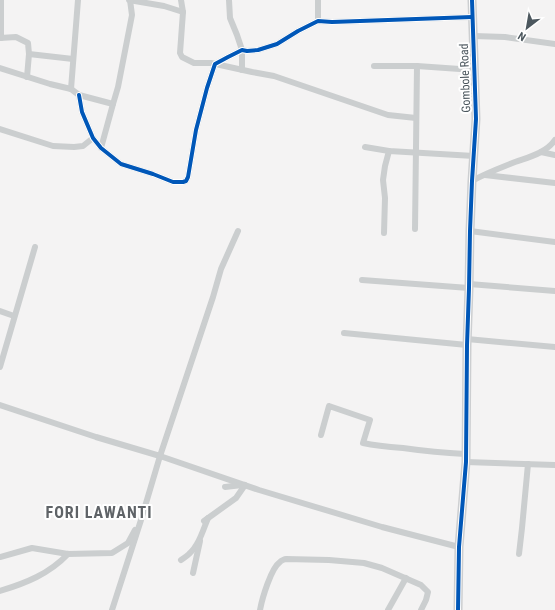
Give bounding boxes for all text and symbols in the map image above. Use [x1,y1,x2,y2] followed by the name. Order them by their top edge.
[507,8,547,48] north arrow
[516,29,528,43] text: N
[457,43,473,113] street label: Gombole Road
[46,503,152,522] district label: FORI LAWANTI

